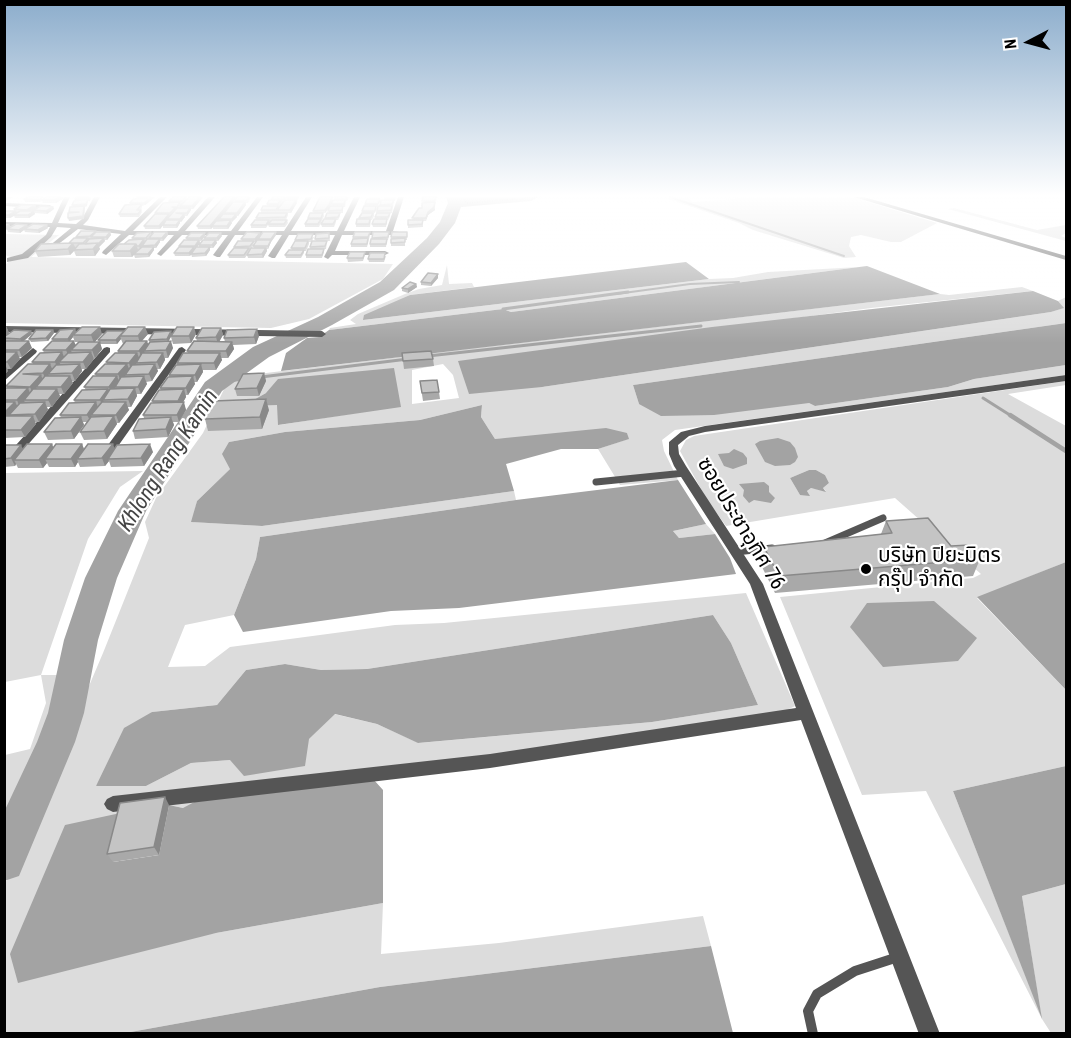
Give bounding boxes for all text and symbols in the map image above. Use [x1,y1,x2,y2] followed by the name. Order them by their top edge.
[999,12,1059,72] north arrow
[1001,38,1021,50] text: N
[113,385,225,537] water label: Khlong Rang Kamin
[691,453,789,595] street label: ซอยประชาอุทิศ 76
[878,544,1001,594] place label: บริษัท ปิยะมิตร กรุ๊ป จำกัด
[859,562,873,576] marker: บริษัท ปิยะมิตร กรุ๊ป จำกัด

